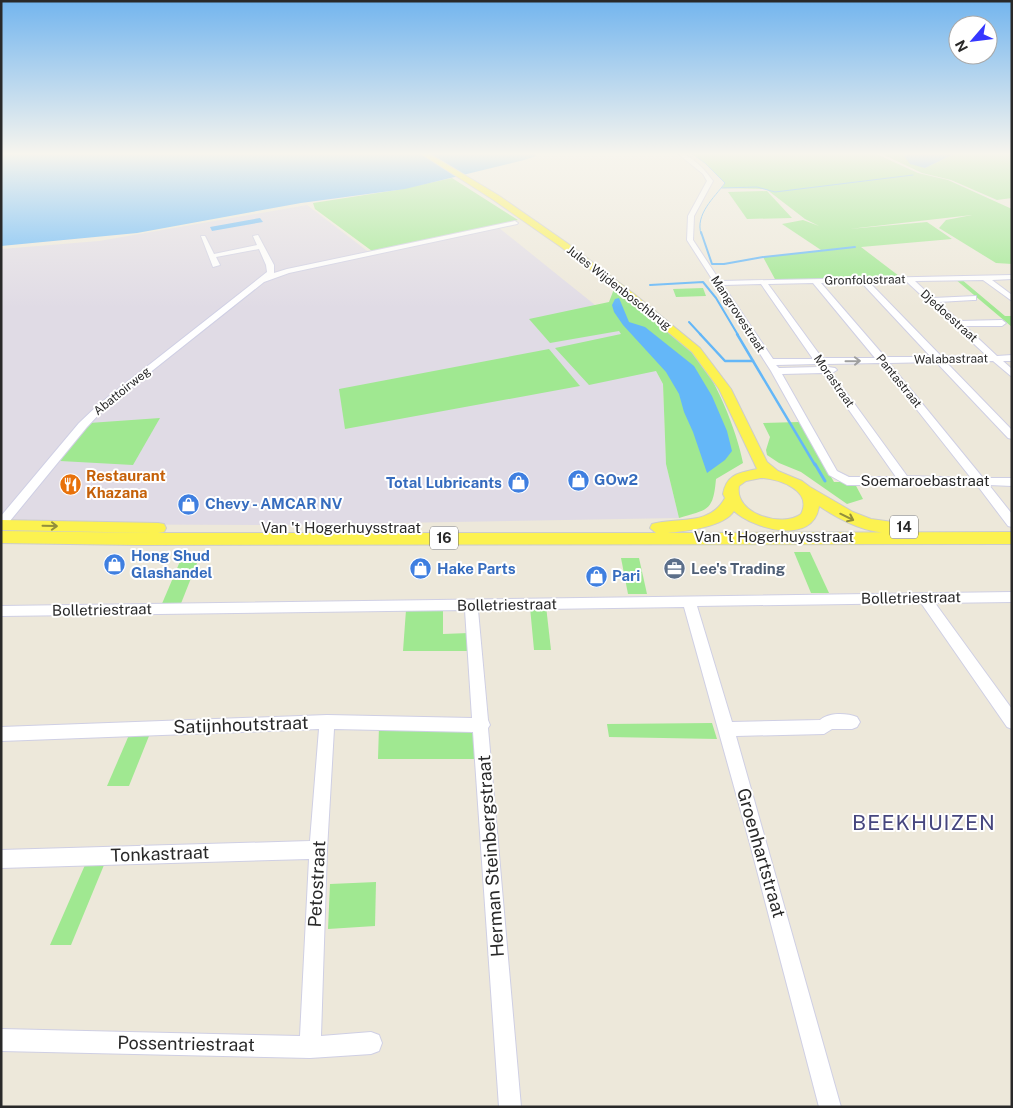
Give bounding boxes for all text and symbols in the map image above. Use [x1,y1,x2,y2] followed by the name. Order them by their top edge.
[948,15,998,65] north arrow
[952,38,971,55] text: N
[564,243,674,333] street label: Jules Wijdenboschbrug
[824,272,906,288] street label: Gronfolostraat
[708,273,768,355] street label: Mangrovestraat
[918,287,981,345] street label: Djedoestraat
[873,351,925,411] street label: Pantastraat
[914,351,989,367] street label: Walabastraat
[811,352,857,410] street label: Morastraat
[845,356,861,365] one-way arrow
[91,364,153,418] street label: Abattoirweg
[86,467,166,501] place label: Restaurant Khazana
[566,468,590,492] shop icon: GOw2
[506,471,530,495] shop icon: Total Lubricants
[594,471,638,488] place label: GOw2
[861,472,990,489] street label: Soemaroebastraat
[58,473,82,497] restaurant icon: Restaurant Khazana
[386,474,502,491] place label: Total Lubricants
[177,492,201,516] shop icon: Chevy - AMCAR NV
[205,495,343,512] place label: Chevy - AMCAR NV
[840,512,855,522] one-way arrow
[890,516,918,538] road number: 14
[261,519,421,536] street label: Van 't Hogerhuysstraat
[42,521,58,531] one-way arrow
[430,526,458,550] road number: 16
[694,528,854,545] street label: Van 't Hogerhuysstraat
[131,547,213,581] place label: Hong Shud Glashandel
[103,553,127,577] shop icon: Hong Shud Glashandel
[409,557,433,581] shop icon: Hake Parts
[663,557,687,581] office icon: Lee's Trading
[437,560,516,577] place label: Hake Parts
[691,560,786,577] place label: Lee's Trading
[584,564,608,588] shop icon: Pari
[612,567,640,584] place label: Pari
[861,588,961,607] street label: Bolletriestraat
[457,595,557,614] street label: Bolletriestraat
[52,600,152,619] street label: Bolletriestraat
[173,712,309,737] street label: Satijnhoutstraat
[473,754,508,958] street label: Herman Steinbergstraat
[733,786,790,920] street label: Groenhartstraat
[852,810,996,835] district label: BEEKHUIZEN
[304,840,329,928] street label: Petostraat
[110,841,210,866] street label: Tonkastraat
[117,1032,255,1055] street label: Possentriestraat

